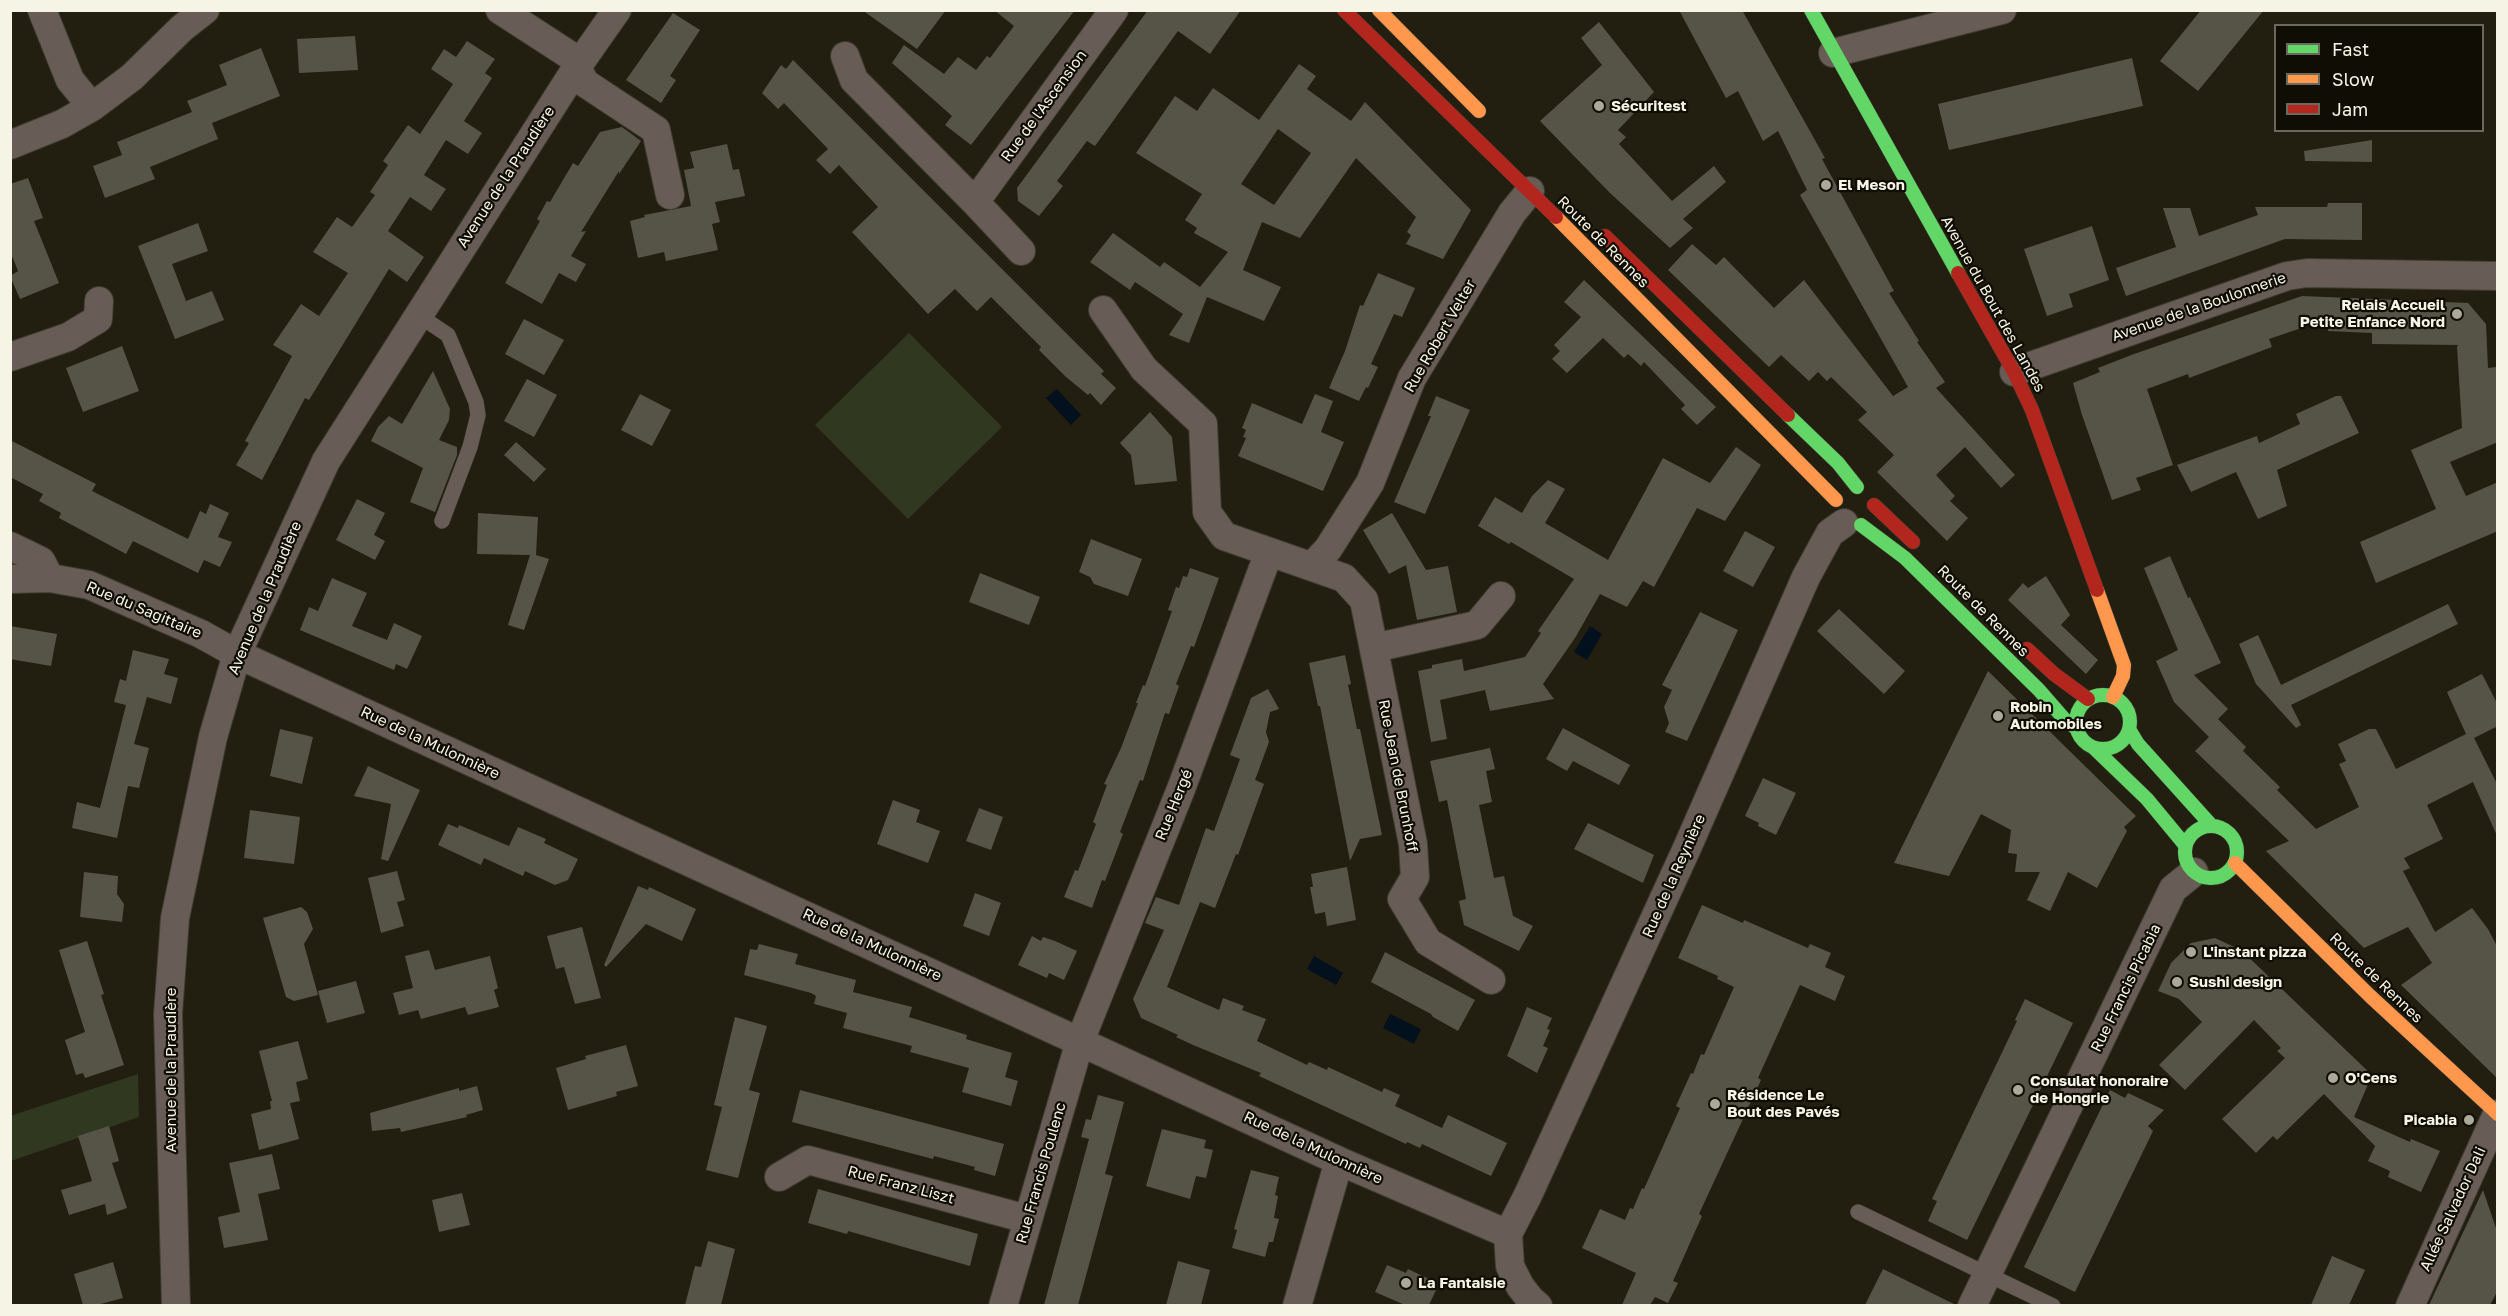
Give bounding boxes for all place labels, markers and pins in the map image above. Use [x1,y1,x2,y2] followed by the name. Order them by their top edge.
[1611,97,1687,115] place label: Sécuritest
[1592,99,1606,113] marker: Sécuritest
[1838,176,1905,194] place label: El Meson
[1819,178,1833,192] marker: El Meson
[2300,296,2445,331] place label: Relais Accueil Petite Enfance Nord
[2450,307,2464,321] marker: Relais Accueil Petite Enfance Nord
[2010,698,2102,733] place label: Robin Automobiles
[1991,709,2005,723] marker: Robin Automobiles
[2203,943,2306,961] place label: L'instant pizza
[2184,945,2198,959] marker: L'instant pizza
[2189,973,2282,991] place label: Sushi design
[2170,975,2184,989] marker: Sushi design
[2345,1069,2397,1087] place label: O'Cens
[2326,1071,2340,1085] marker: O'Cens
[2030,1072,2169,1107] place label: Consulat honoraire de Hongrie
[2011,1083,2025,1097] marker: Consulat honoraire de Hongrie
[1727,1086,1840,1121] place label: Résidence Le Bout des Pavés
[1708,1097,1722,1111] marker: Résidence Le Bout des Pavés
[2403,1111,2457,1129] place label: Picabia
[2462,1113,2476,1127] marker: Picabia
[1418,1274,1506,1292] place label: La Fantaisie
[1399,1276,1413,1290] marker: La Fantaisie

